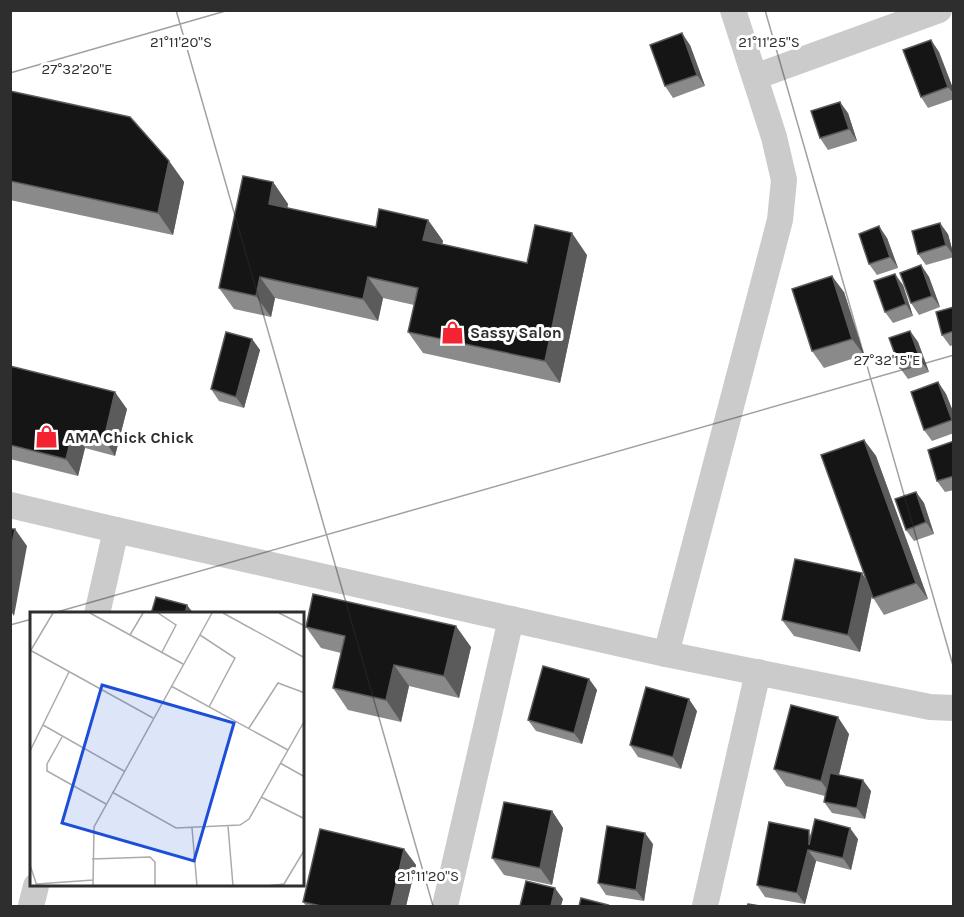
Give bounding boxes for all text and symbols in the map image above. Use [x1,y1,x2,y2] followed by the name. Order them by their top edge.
[150,33,212,51] text: 21°11'20"S
[738,33,800,51] text: 21°11'25"S
[41,60,113,78] text: 27°32'20"E
[439,319,465,345] shop icon: Sassy Salon
[470,323,562,342] place label: Sassy Salon
[854,351,920,369] text: 27°32'15"E
[34,424,60,450] shop icon: AMA Chick Chick
[65,428,194,447] place label: AMA Chick Chick
[30,612,304,887] inset map
[397,867,459,885] text: 21°11'20"S

